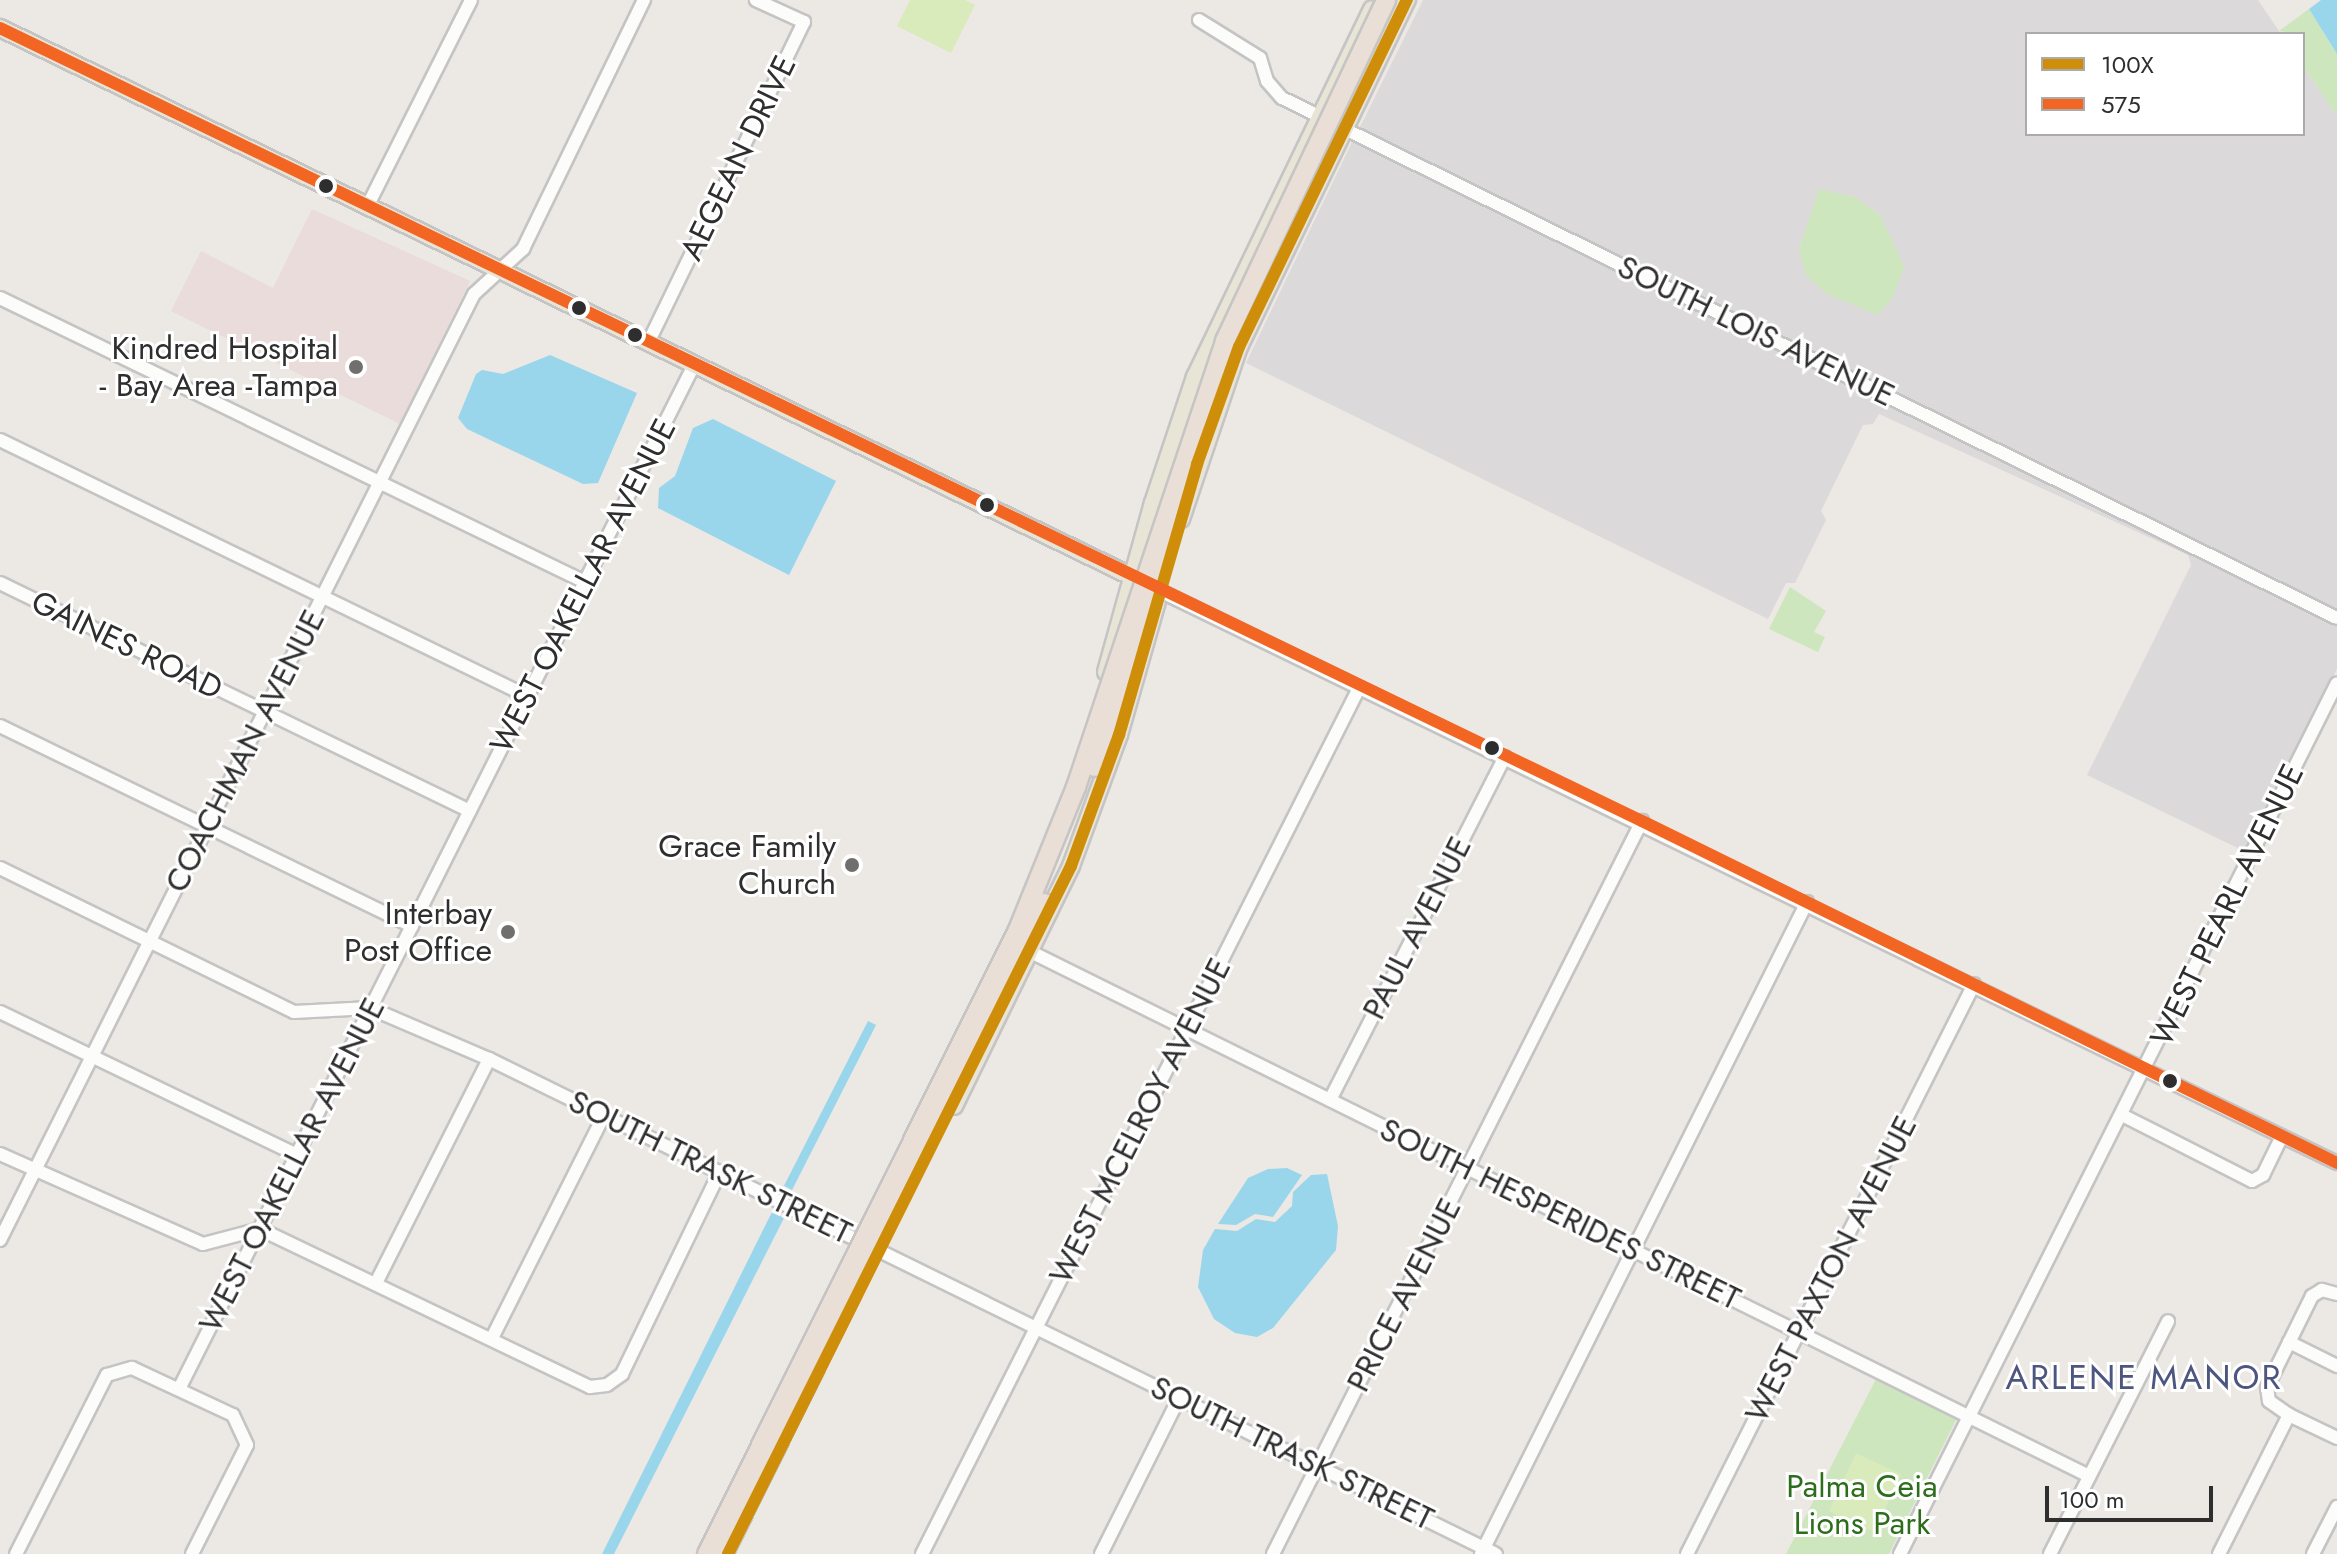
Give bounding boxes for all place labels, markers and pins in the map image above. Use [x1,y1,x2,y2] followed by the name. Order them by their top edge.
[318,178,334,194] unlabelled marker
[571,300,587,316] unlabelled marker
[627,327,643,343] unlabelled marker
[99,330,338,405] place label: Kindred Hospital - Bay Area -Tampa
[345,356,367,378] marker: Kindred Hospital - Bay Area -Tampa
[979,497,995,513] unlabelled marker
[1484,740,1500,756] unlabelled marker
[658,828,836,903] place label: Grace Family Church
[843,856,861,874] marker: Grace Family Church
[344,895,492,970] place label: Interbay Post Office
[499,923,517,941] marker: Interbay Post Office
[2162,1073,2178,1089] unlabelled marker

